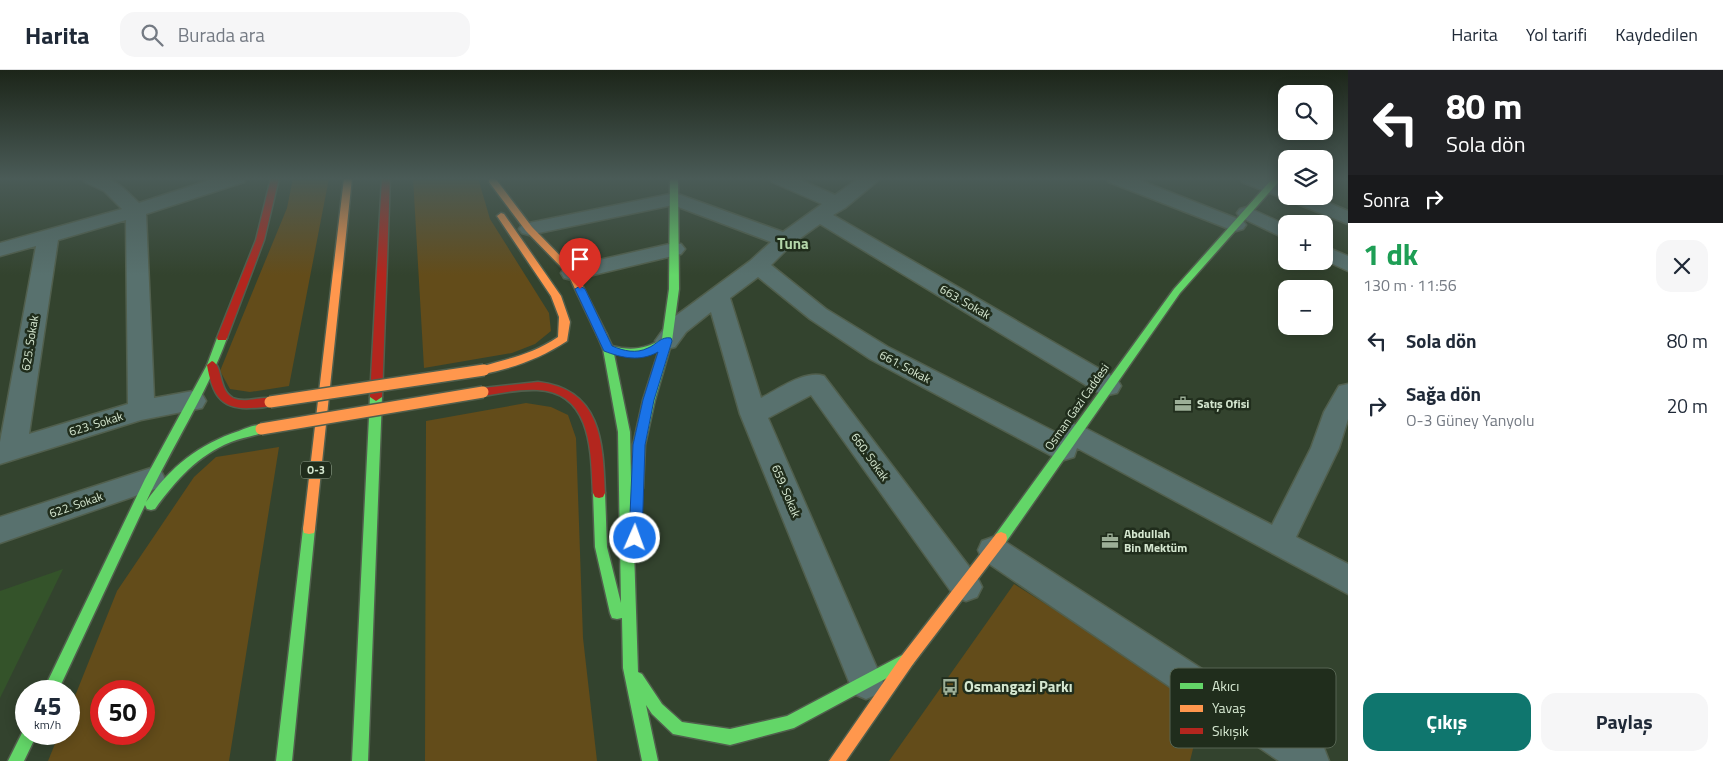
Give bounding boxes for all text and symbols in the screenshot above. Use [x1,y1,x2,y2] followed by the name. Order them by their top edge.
[120,12,470,57] search box
[25,17,90,53] text: Harita
[178,20,265,49] text: Burada ara
[138,21,166,49] icon: search
[1451,21,1498,48] text: Harita
[1526,21,1587,48] text: Yol tarifi
[1615,21,1698,48] text: Kaydedilen
[1446,79,1522,133] text: 80 m
[1278,85,1333,335] map controls
[1278,85,1333,140] button: search
[1363,90,1428,155] icon: left
[1446,127,1526,161] text: Sola dön
[1278,150,1333,205] button: layers
[1363,185,1410,214] text: Sonra
[1420,185,1448,213] icon: right
[1278,215,1333,270] button: +
[1363,231,1418,277] text: 1 dk
[777,232,809,255] district label: Tuna
[559,238,601,289] pin
[1656,240,1708,292] button: close
[566,245,594,273] icon: arrive
[1363,273,1457,297] text: 130 m · 11:56
[936,279,994,324] street label: 663. Sokak
[1278,280,1333,335] button: −
[16,314,43,372] street label: 625. Sokak
[1406,326,1477,355] text: Sola dön
[1667,326,1708,355] text: 80 m
[1363,327,1391,355] icon: left
[876,345,935,388] street label: 661. Sokak
[1039,359,1114,454] street label: Osman Gazi Caddesi
[1406,379,1481,408] text: Sağa dön
[1667,391,1708,420] text: 20 m
[1363,392,1391,420] icon: right
[1173,394,1193,414] office icon: Satış Ofisi
[1197,394,1249,413] place label: Satış Ofisi
[66,406,126,441] street label: 623. Sokak
[1406,408,1534,432] text: O-3 Güney Yanyolu
[846,429,895,485] street label: 660. Sokak
[767,461,806,520] street label: 659. Sokak
[301,462,331,478] road number: O-3
[46,486,105,523] street label: 622. Sokak
[608,511,660,563] position arrow
[1124,524,1187,557] place label: Abdullah Bin Mektüm
[1100,531,1120,551] office icon: Abdullah Bin Mektüm
[1170,668,1336,748] legend
[964,675,1073,698] place label: Osmangazi Parkı
[1212,675,1239,696] text: Akıcı
[940,677,960,697] bus stop icon: Osmangazi Parkı
[90,680,155,745] speed limit sign: 50
[33,687,62,725] text: 45
[1363,693,1531,751] button: Çıkış
[1541,693,1708,751] button: Paylaş
[1212,697,1246,718] text: Yavaş
[34,715,61,734] text: km/h
[1212,720,1249,741] text: Sıkışık

